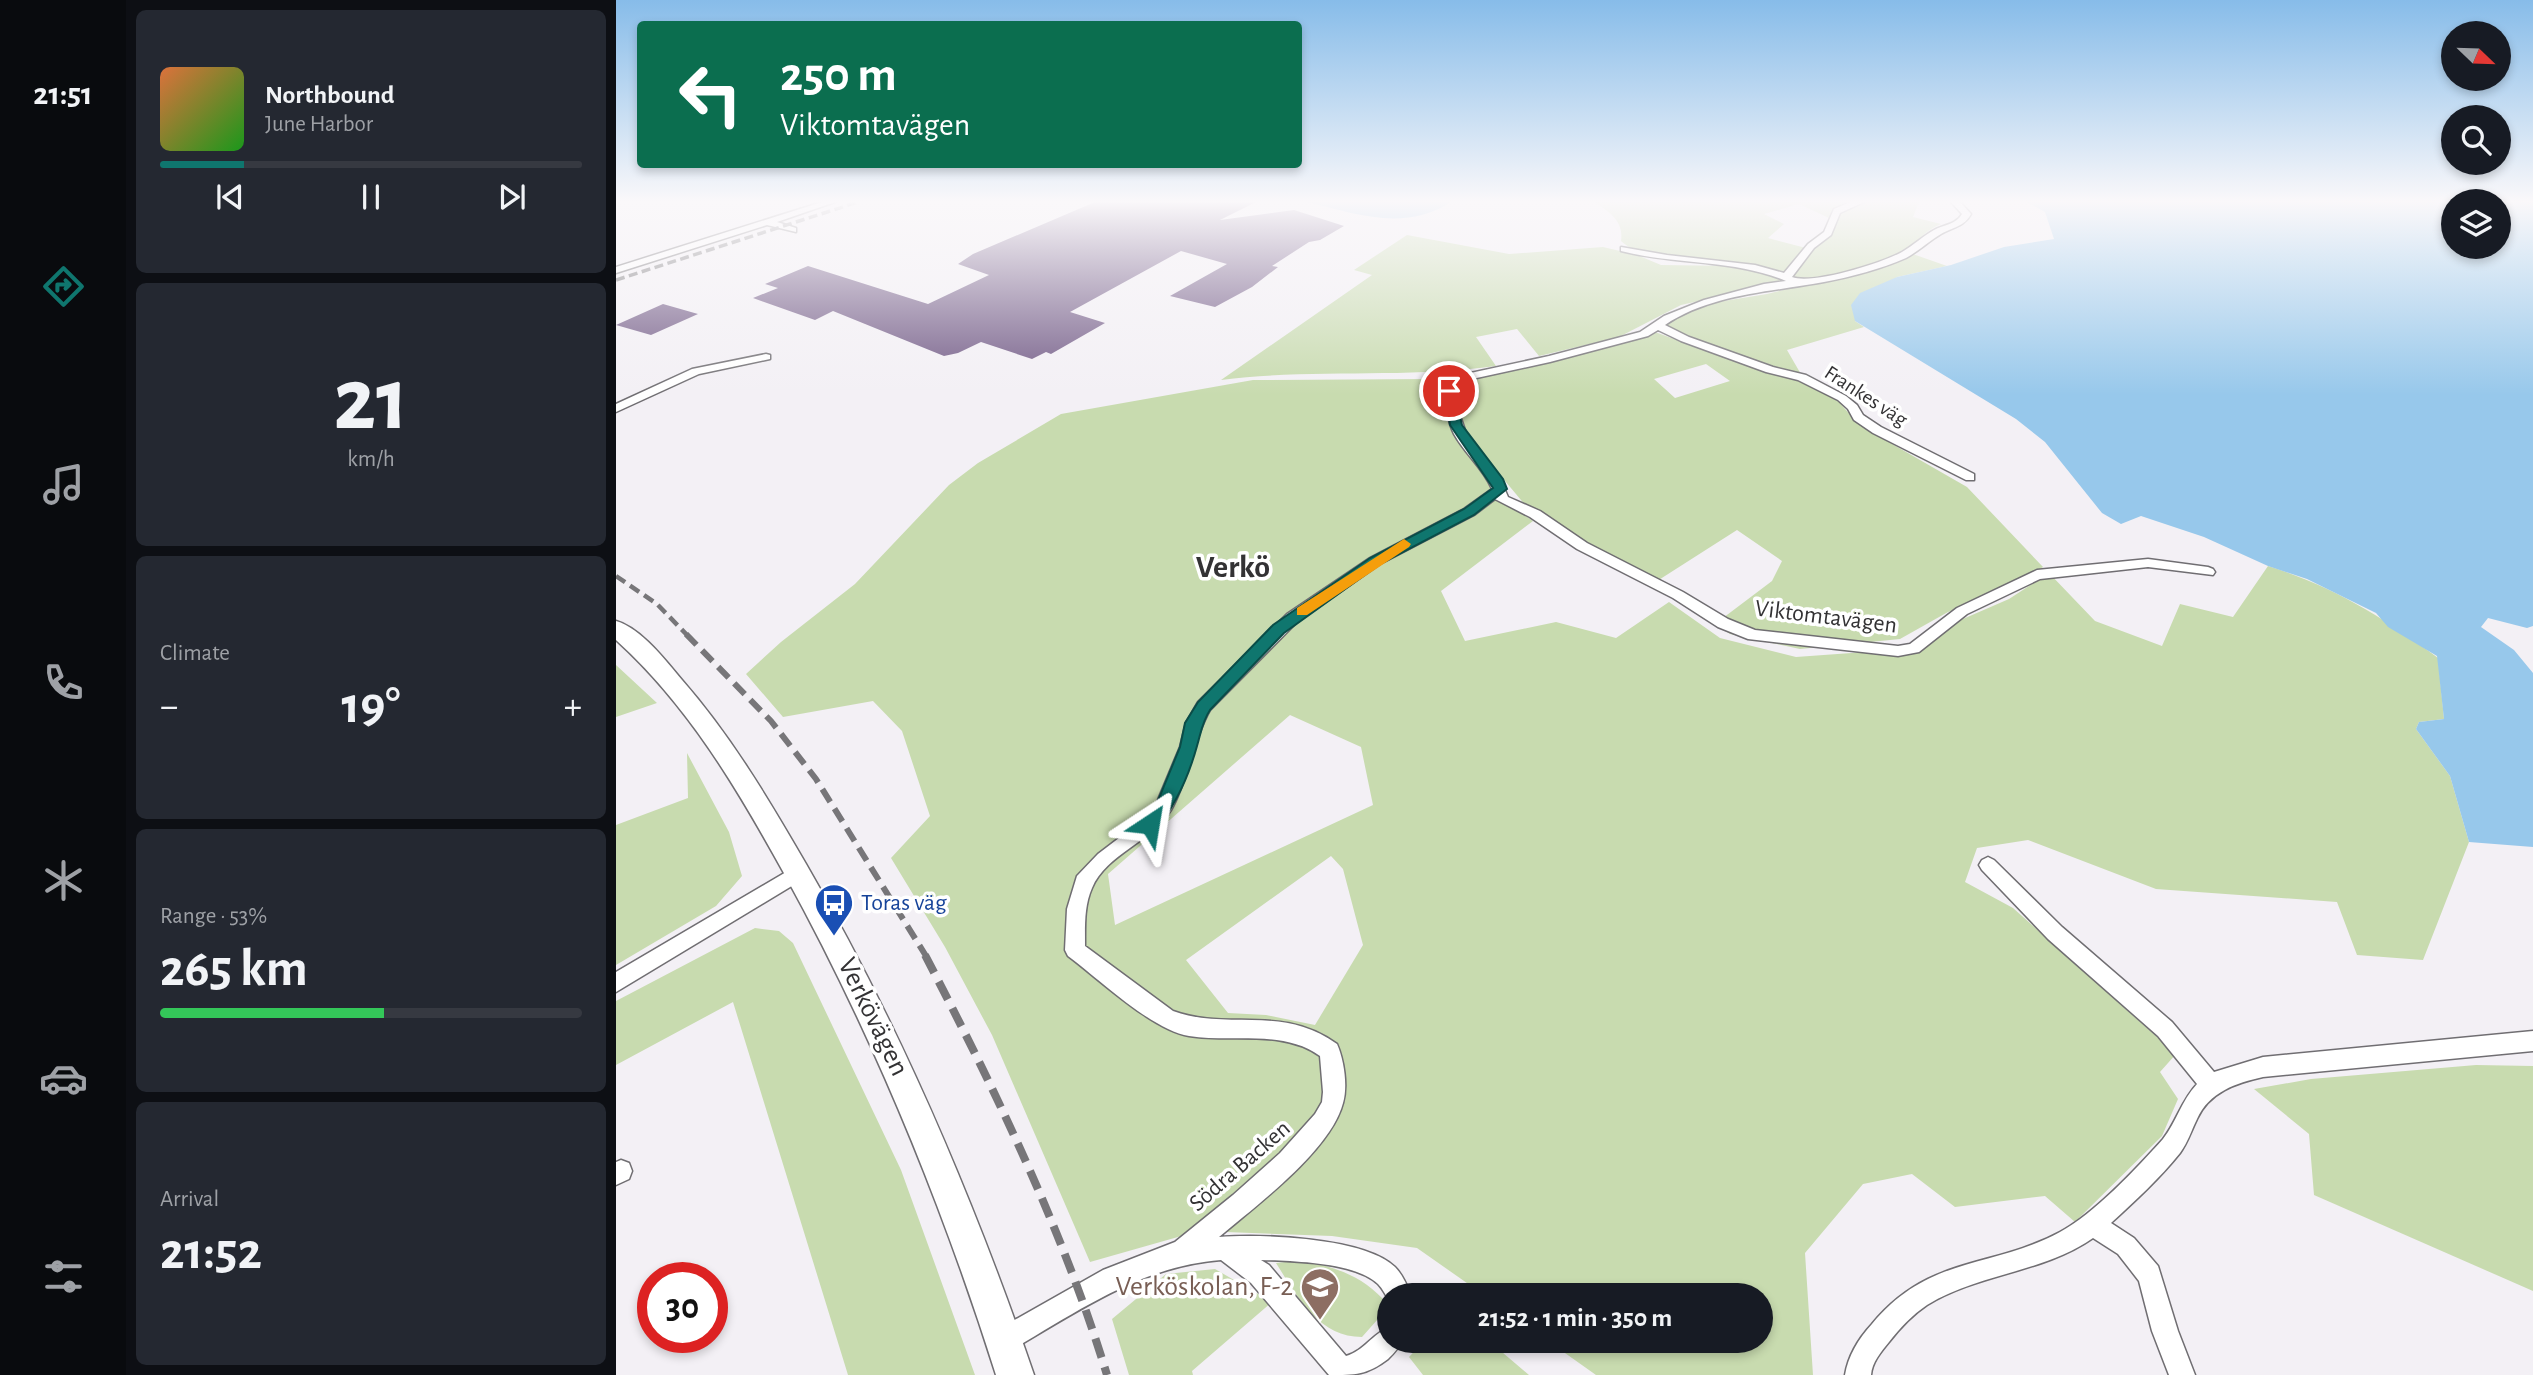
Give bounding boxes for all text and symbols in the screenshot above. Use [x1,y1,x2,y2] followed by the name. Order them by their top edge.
[2441,21,2511,91] north arrow
[2441,21,2511,259] map controls
[665,49,756,140] icon: left
[780,51,897,100] text: 250 m
[33,78,93,110] text: 21:51
[265,82,394,108] text: Northbound
[2441,105,2511,175] button: search
[780,109,970,141] text: Viktomtavägen
[265,113,373,136] text: June Harbor
[211,178,249,216] icon: previous
[352,178,390,216] icon: pause
[493,178,531,216] icon: next
[2441,189,2511,259] button: layers
[39,262,88,311] icon: directions
[333,355,409,446] text: 21
[1419,361,1479,421] pin
[1821,362,1912,431] street label: Frankes väg
[1430,372,1468,410] icon: arrive
[347,448,395,471] text: km/h
[39,460,88,509] icon: music
[1196,551,1270,583] district label: Verkö
[1754,596,1898,638] street label: Viktomtavägen
[160,642,230,665] text: Climate
[39,658,88,707] icon: phone
[341,680,401,732] text: 19°
[160,688,178,726] text: −
[564,688,582,726] text: +
[1113,787,1187,861] position arrow
[39,856,88,905] icon: climate
[813,882,855,937] bus stop icon: Toras väg
[861,891,947,915] place label: Toras väg
[160,905,267,928] text: Range · 53%
[160,943,308,995] text: 265 km
[832,954,914,1080] street label: Verkövägen
[39,1054,88,1103] icon: car
[1185,1116,1295,1216] street label: Södra Backen
[160,1188,219,1211] text: Arrival
[160,1226,262,1278] text: 21:52
[39,1252,88,1301] icon: filters
[637,1262,728,1353] speed limit sign: 30
[1299,1266,1341,1321] school or university icon: Verköskolan, F-2
[1115,1273,1293,1301] place label: Verköskolan, F-2
[1478,1305,1672,1331] text: 21:52 · 1 min · 350 m

